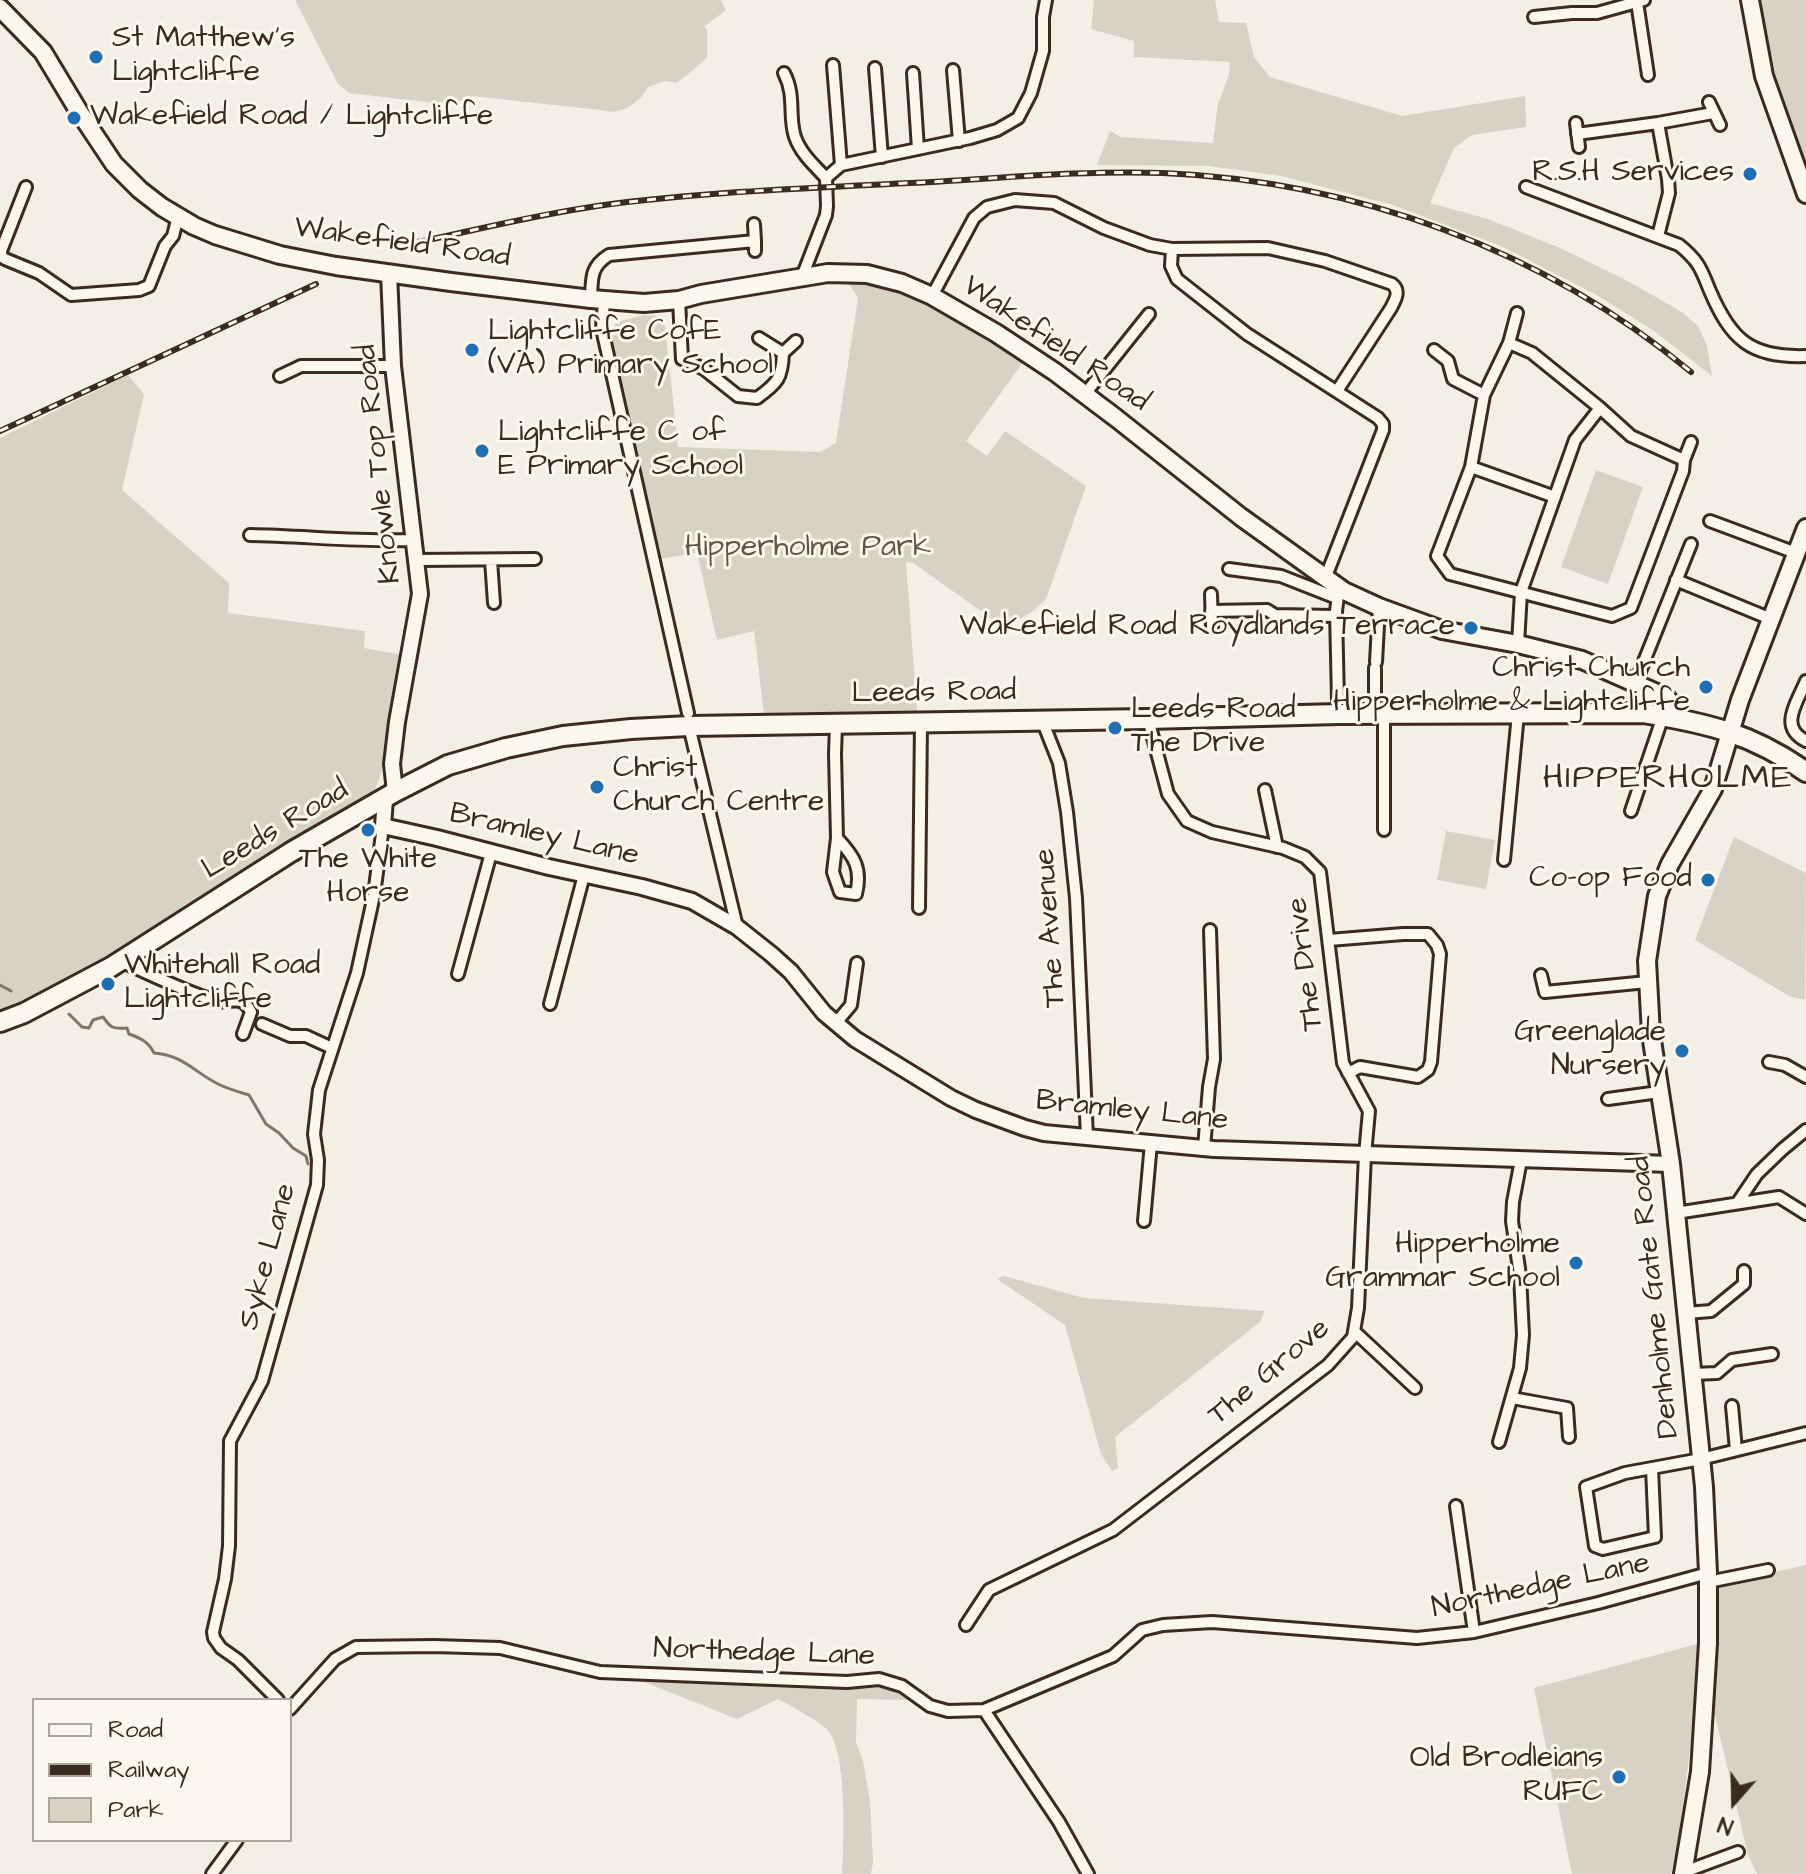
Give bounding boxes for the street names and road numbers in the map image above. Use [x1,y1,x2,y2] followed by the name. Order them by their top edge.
[292,211,512,277] street label: Wakefield Road
[955,269,1155,421] street label: Wakefield Road
[350,343,410,585] street label: Knowle Top Road
[851,675,1017,713] street label: Leeds Road
[196,773,356,889] street label: Leeds Road
[446,797,642,875] street label: Bramley Lane
[1028,847,1076,1009] street label: The Avenue
[1281,895,1333,1033] street label: The Drive
[1034,1084,1230,1140] street label: Bramley Lane
[1623,1154,1689,1440] street label: Denholme Gate Road
[232,1180,306,1334] street label: Syke Lane
[1202,1312,1338,1434] street label: The Grove
[1429,1546,1653,1628] street label: Northedge Lane
[653,1632,875,1676] street label: Northedge Lane

